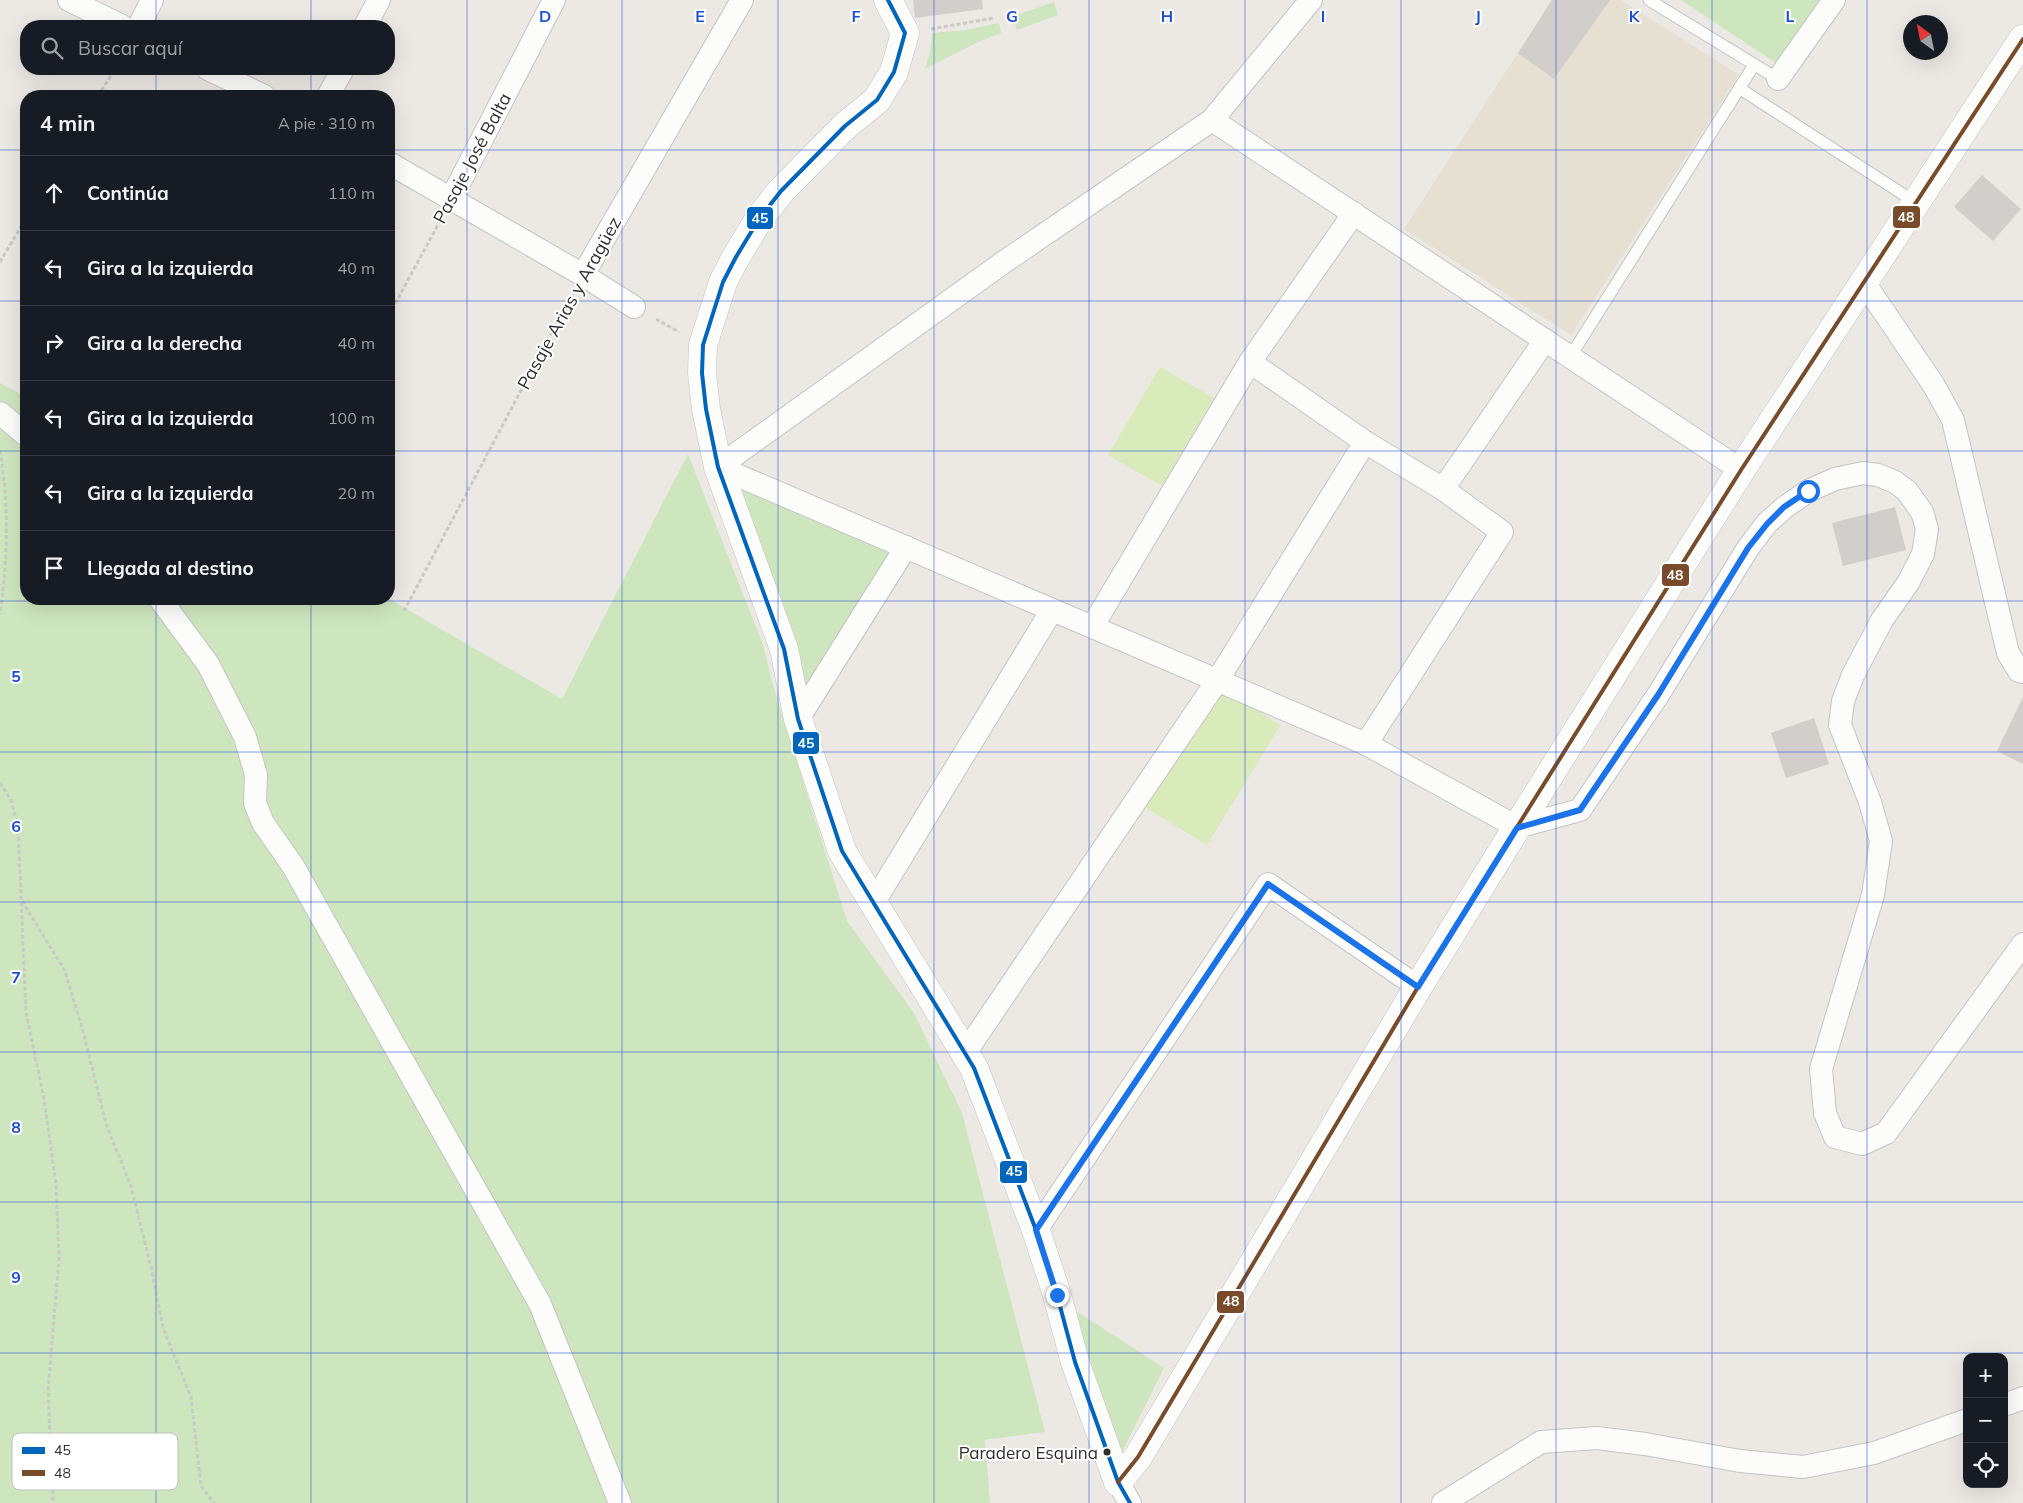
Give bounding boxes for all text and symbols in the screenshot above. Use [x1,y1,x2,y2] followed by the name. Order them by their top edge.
[539,6,551,26] text: D
[695,6,705,26] text: E
[851,6,861,26] text: F
[1006,6,1018,26] text: G
[1161,6,1173,26] text: H
[1321,6,1325,26] text: I
[1475,6,1481,26] text: J
[1629,6,1641,26] text: K
[1786,6,1795,26] text: L
[1903,15,1948,60] north arrow
[20,20,395,75] search box
[38,34,66,62] icon: search
[78,36,182,60] text: Buscar aquí
[428,89,516,227] street label: Pasaje José Balta
[40,110,95,136] text: 4 min
[278,113,375,133] text: A pie · 310 m
[40,179,68,207] icon: ahead
[87,181,169,205] text: Continúa
[328,183,375,203] text: 110 m
[1892,205,1921,229] line badge: 48
[746,206,774,230] line badge: 45
[1898,208,1914,226] text: 48
[752,209,768,227] text: 45
[512,213,626,393] street label: Pasaje Arias y Aragüez
[40,254,68,282] icon: left
[87,256,253,280] text: Gira a la izquierda
[338,258,375,278] text: 40 m
[40,329,68,357] icon: right
[87,331,242,355] text: Gira a la derecha
[338,333,375,353] text: 40 m
[40,404,68,432] icon: left
[87,406,253,430] text: Gira a la izquierda
[328,408,375,428] text: 100 m
[40,479,68,507] icon: left
[1797,480,1820,503] route start
[87,481,253,505] text: Gira a la izquierda
[338,483,375,503] text: 20 m
[40,554,68,582] icon: arrive
[87,556,254,580] text: Llegada al destino
[1661,563,1690,587] line badge: 48
[1667,566,1683,584] text: 48
[11,666,21,686] text: 5
[792,731,820,755] line badge: 45
[798,734,814,752] text: 45
[11,816,21,836] text: 6
[11,967,21,987] text: 7
[11,1117,21,1137] text: 8
[999,1160,1028,1184] line badge: 45
[1006,1162,1022,1180] text: 45
[11,1267,21,1287] text: 9
[1046,1284,1069,1307] route end
[1216,1290,1245,1314] line badge: 48
[1223,1292,1239,1310] text: 48
[1963,1353,2008,1488] map controls
[1963,1353,2008,1398] button: +
[1963,1398,2008,1443] button: −
[12,1433,178,1490] legend
[54,1441,71,1459] text: 45
[959,1442,1098,1463] place label: Paradero Esquina
[1963,1443,2008,1488] button: locate
[1102,1447,1112,1457] marker: Paradero Esquina
[54,1464,71,1482] text: 48

